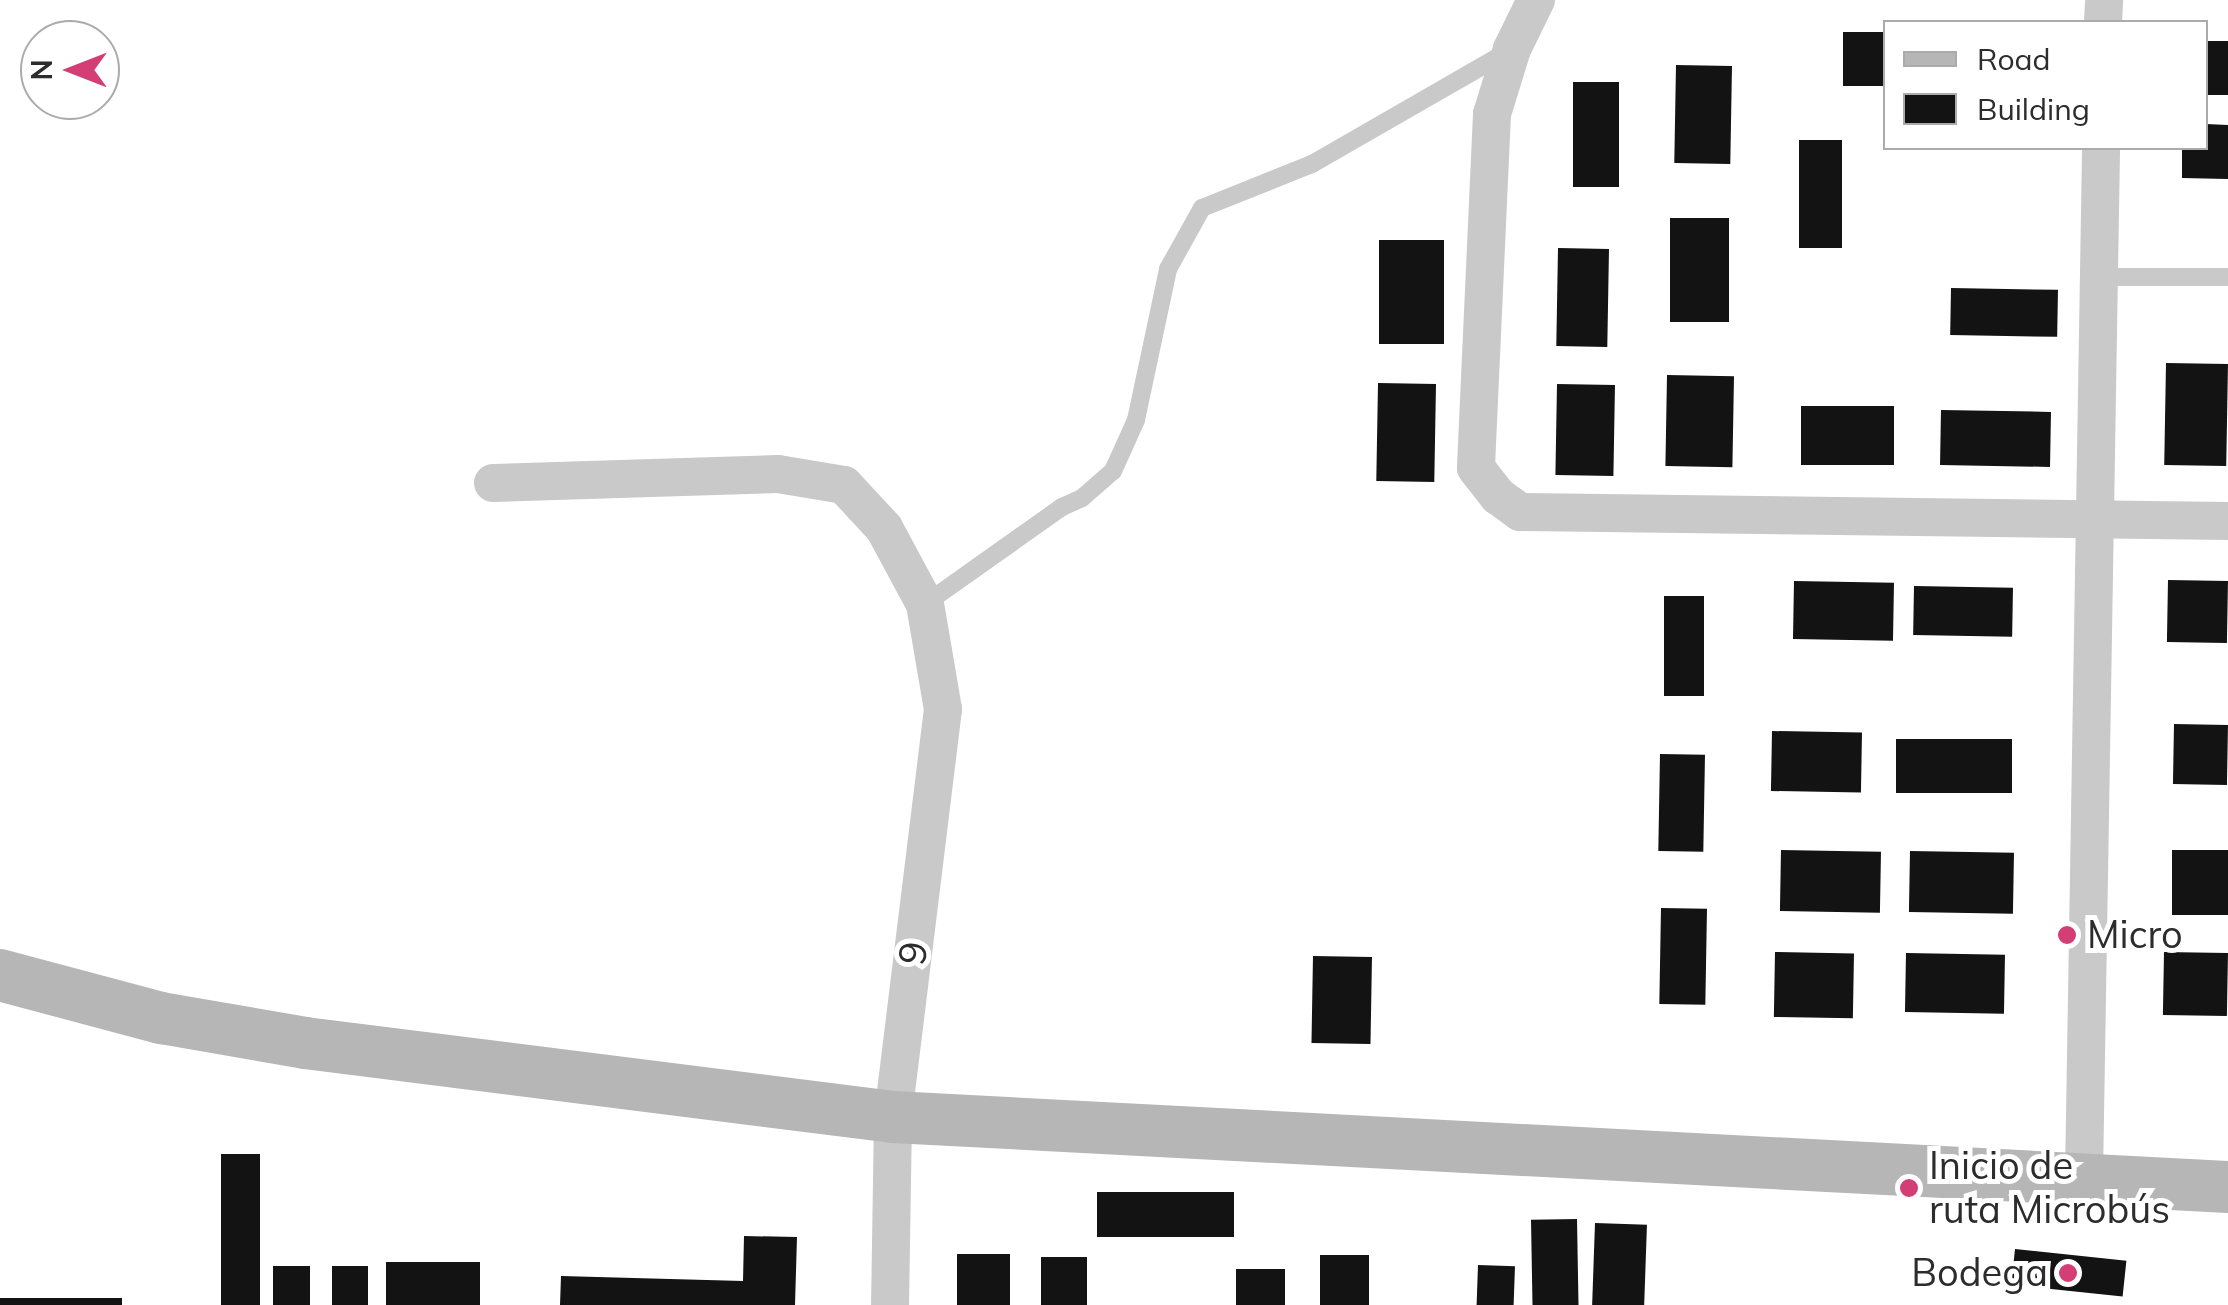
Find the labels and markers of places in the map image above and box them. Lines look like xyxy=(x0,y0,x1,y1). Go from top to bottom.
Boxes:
place label: Micro xyxy=(2087,912,2183,958)
marker: Micro xyxy=(2056,924,2078,946)
place label: Inicio de ruta Microbús xyxy=(1929,1143,2170,1232)
marker: Inicio de ruta Microbús xyxy=(1898,1177,1920,1199)
place label: Bodega xyxy=(1911,1250,2048,1296)
marker: Bodega xyxy=(2057,1262,2079,1284)

